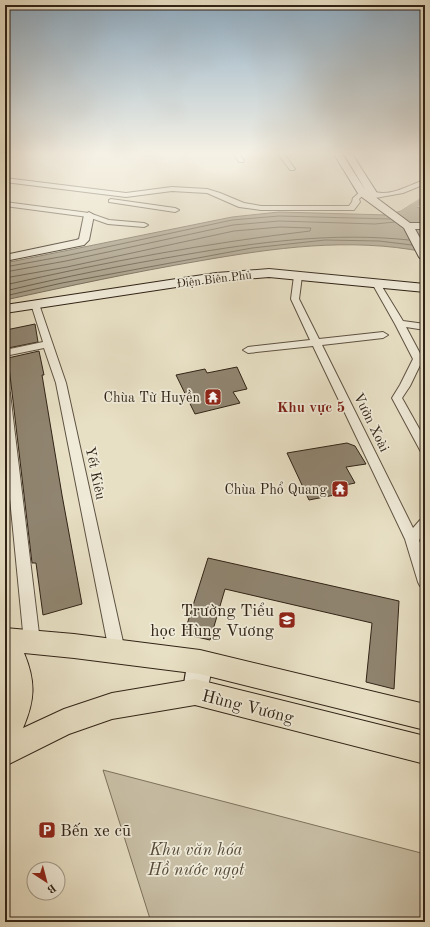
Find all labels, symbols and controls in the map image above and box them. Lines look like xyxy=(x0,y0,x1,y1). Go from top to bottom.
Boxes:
street label: Điện Biên Phủ xyxy=(176,269,253,291)
temple icon: Chùa Từ Huyền xyxy=(203,387,223,407)
place label: Chùa Từ Huyền xyxy=(104,389,200,405)
street label: Vườn Xoài xyxy=(351,391,391,454)
district label: Khu vực 5 xyxy=(277,401,345,416)
street label: Yết Kiêu xyxy=(83,445,109,501)
temple icon: Chùa Phổ Quang xyxy=(330,479,350,499)
place label: Chùa Phổ Quang xyxy=(224,481,327,497)
place label: Trường Tiểu học Hùng Vương xyxy=(150,602,274,640)
school or university icon: Trường Tiểu học Hùng Vương xyxy=(277,610,297,630)
street label: Hùng Vương xyxy=(200,688,295,727)
parking icon: Bến xe cũ xyxy=(37,820,57,840)
place label: Bến xe cũ xyxy=(60,822,131,840)
park label: Khu văn hóa Hồ nước ngọt xyxy=(147,842,245,879)
north arrow xyxy=(26,861,66,901)
text: B xyxy=(44,881,57,895)

